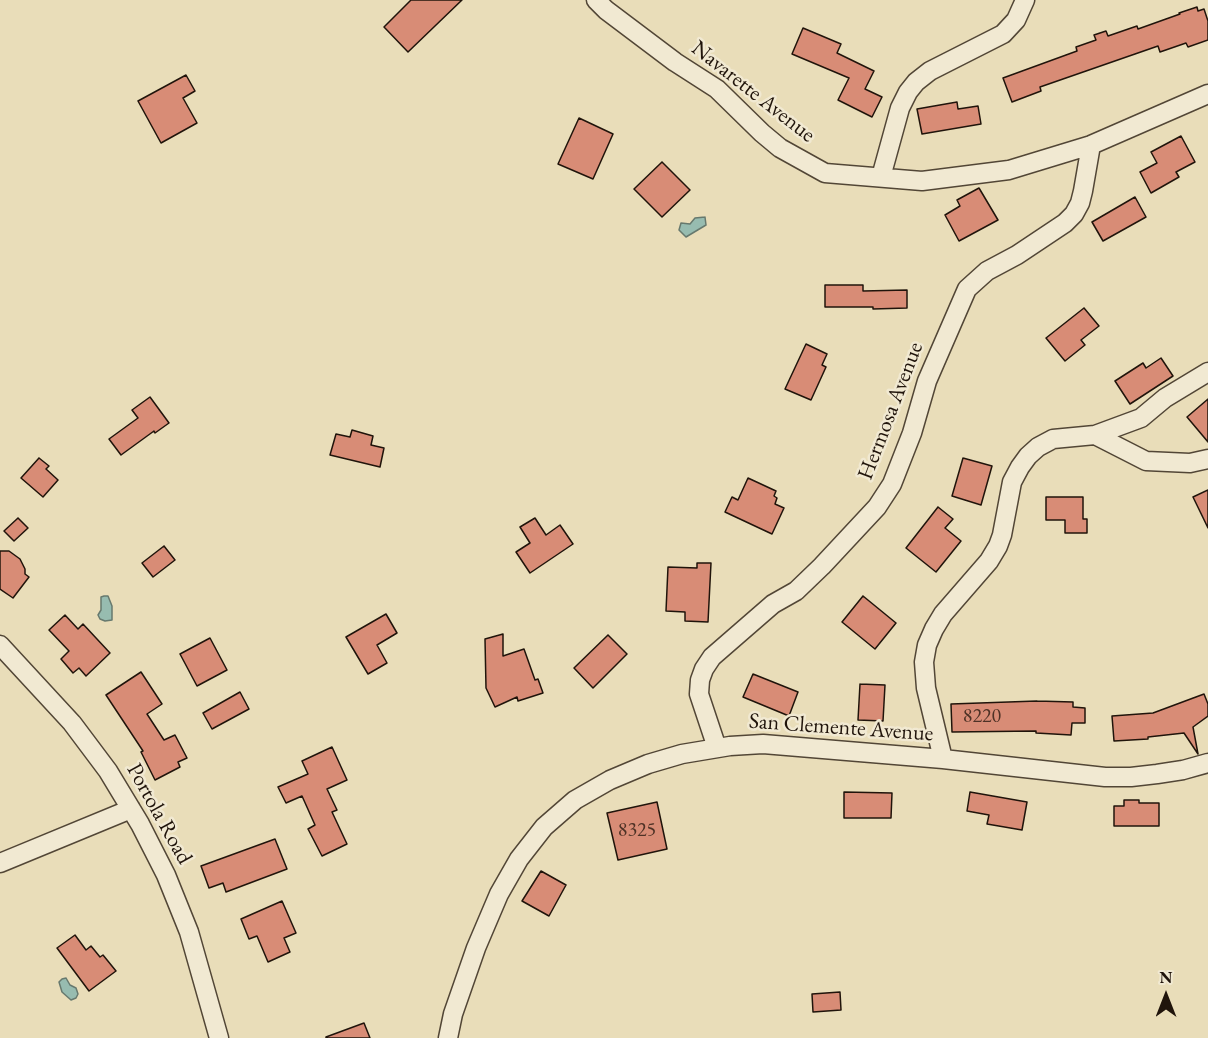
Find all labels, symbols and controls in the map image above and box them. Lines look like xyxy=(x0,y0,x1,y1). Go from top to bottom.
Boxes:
street label: Navarette Avenue xyxy=(686,36,820,148)
street label: Hermosa Avenue xyxy=(853,339,929,483)
house number: 8220 xyxy=(963,705,1001,729)
street label: San Clemente Avenue xyxy=(748,708,934,748)
street label: Portola Road xyxy=(120,759,198,869)
house number: 8325 xyxy=(618,819,656,843)
north arrow xyxy=(1136,966,1196,1026)
text: N xyxy=(1160,967,1172,988)

